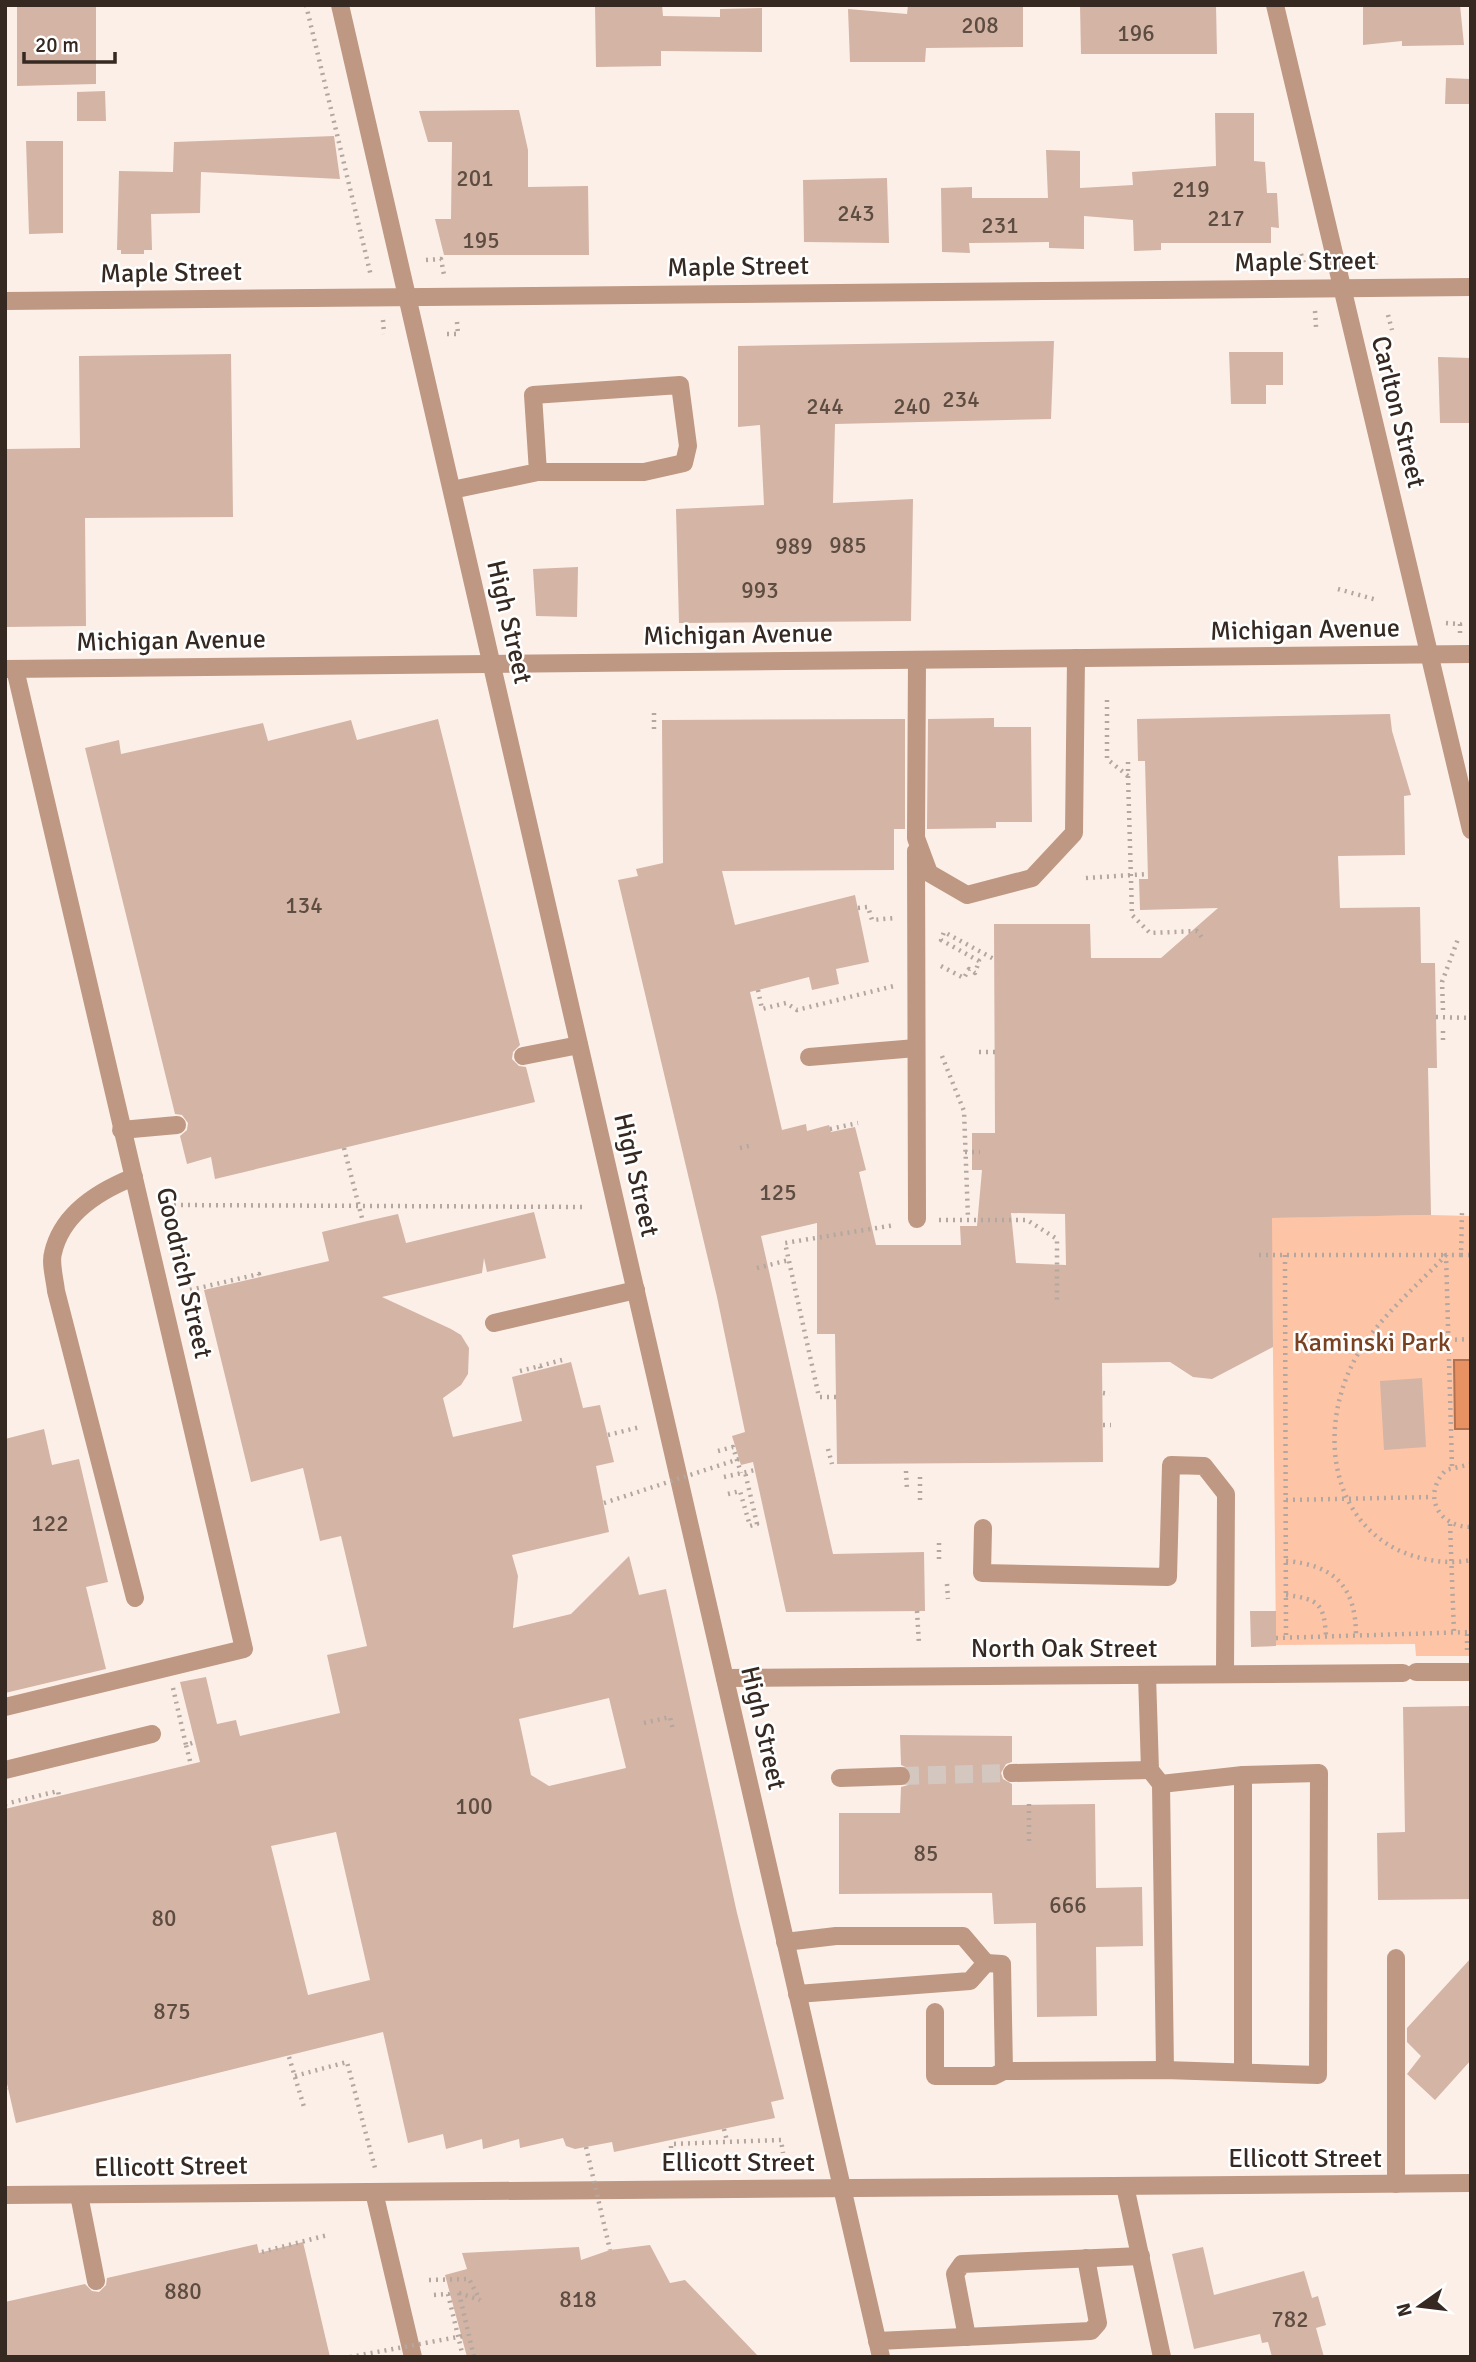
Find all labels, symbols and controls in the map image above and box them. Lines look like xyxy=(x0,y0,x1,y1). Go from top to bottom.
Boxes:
house number: 208 xyxy=(961,11,999,40)
house number: 196 xyxy=(1117,19,1155,48)
scale bar xyxy=(24,21,116,65)
text: 20 m xyxy=(35,32,79,58)
house number: 201 xyxy=(456,164,494,193)
house number: 219 xyxy=(1172,175,1210,204)
house number: 243 xyxy=(837,199,875,228)
house number: 217 xyxy=(1207,204,1245,233)
house number: 231 xyxy=(981,211,1019,240)
house number: 195 xyxy=(462,226,500,255)
street label: Maple Street xyxy=(1234,245,1376,279)
street label: Maple Street xyxy=(667,250,809,284)
street label: Maple Street xyxy=(100,256,242,290)
street label: Carlton Street xyxy=(1364,333,1432,491)
house number: 234 xyxy=(942,385,980,414)
house number: 244 xyxy=(806,392,844,421)
house number: 240 xyxy=(893,392,931,421)
house number: 985 xyxy=(829,531,867,560)
house number: 989 xyxy=(775,532,813,561)
street label: High Street xyxy=(479,557,539,687)
house number: 993 xyxy=(741,576,779,605)
street label: Michigan Avenue xyxy=(1210,612,1400,648)
street label: Michigan Avenue xyxy=(643,617,833,653)
street label: Michigan Avenue xyxy=(76,623,266,659)
house number: 134 xyxy=(285,891,323,920)
street label: High Street xyxy=(606,1110,666,1240)
house number: 125 xyxy=(759,1178,797,1207)
street label: Goodrich Street xyxy=(149,1184,219,1362)
park label: Kaminski Park xyxy=(1293,1327,1451,1359)
house number: 122 xyxy=(31,1509,69,1538)
street label: North Oak Street xyxy=(971,1633,1157,1665)
street label: High Street xyxy=(733,1663,793,1793)
house number: 100 xyxy=(455,1792,493,1821)
house number: 85 xyxy=(914,1839,938,1868)
house number: 666 xyxy=(1049,1891,1087,1920)
house number: 80 xyxy=(152,1904,176,1933)
house number: 875 xyxy=(153,1997,191,2026)
street label: Ellicott Street xyxy=(1228,2143,1382,2175)
street label: Ellicott Street xyxy=(661,2147,815,2179)
street label: Ellicott Street xyxy=(94,2150,248,2184)
north arrow xyxy=(1385,2271,1455,2341)
house number: 880 xyxy=(164,2277,202,2306)
house number: 818 xyxy=(559,2285,597,2314)
text: N xyxy=(1391,2301,1418,2319)
house number: 782 xyxy=(1271,2305,1309,2334)

